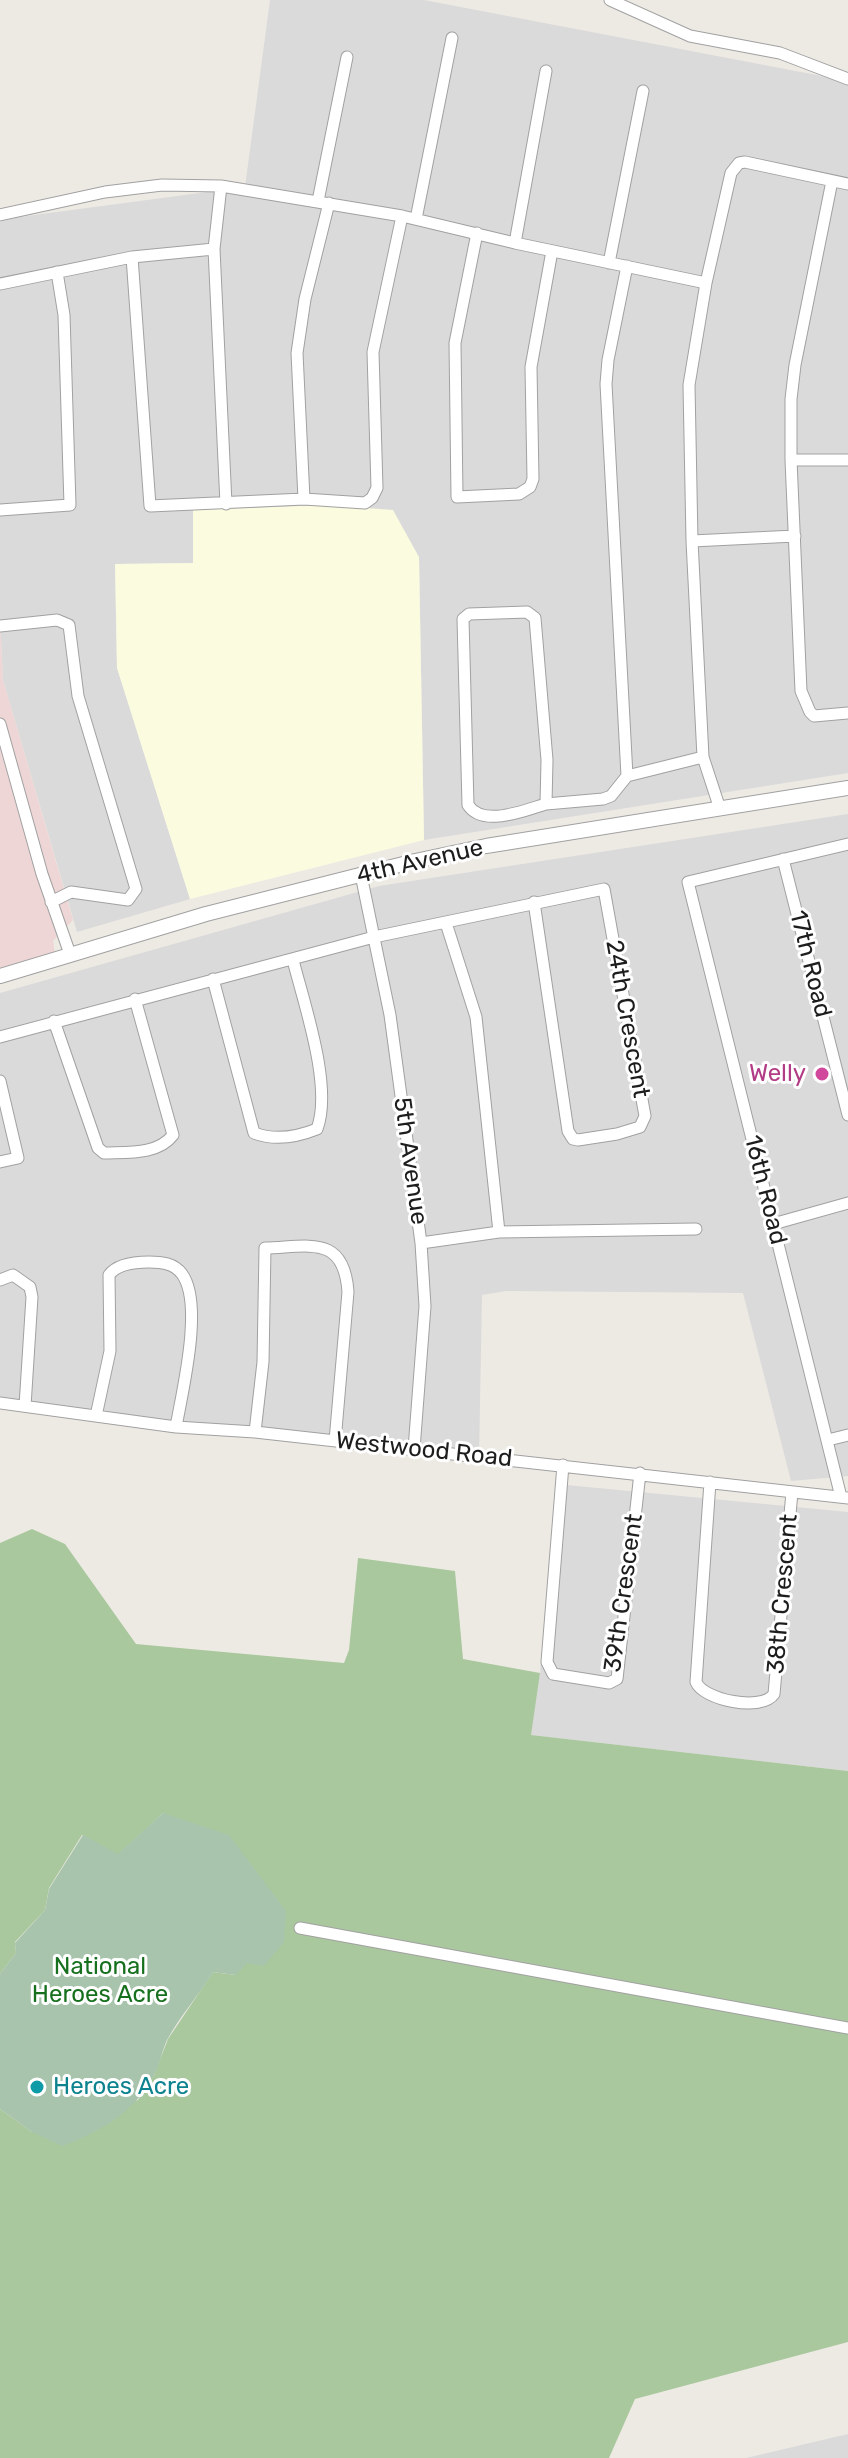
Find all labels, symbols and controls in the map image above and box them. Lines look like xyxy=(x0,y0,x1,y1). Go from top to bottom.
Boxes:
street label: 4th Avenue xyxy=(354,833,486,891)
street label: 17th Road xyxy=(783,907,837,1021)
street label: 24th Crescent xyxy=(599,938,655,1100)
place label: Welly xyxy=(749,1060,806,1088)
marker: Welly xyxy=(813,1065,831,1083)
street label: 5th Avenue xyxy=(387,1096,433,1226)
street label: 16th Road xyxy=(738,1132,792,1248)
street label: Westwood Road xyxy=(334,1426,514,1474)
street label: 39th Crescent xyxy=(599,1512,649,1674)
street label: 38th Crescent xyxy=(762,1513,804,1675)
park label: National Heroes Acre xyxy=(32,1953,168,2009)
place label: Heroes Acre xyxy=(53,2073,189,2101)
marker: Heroes Acre xyxy=(28,2078,46,2096)

